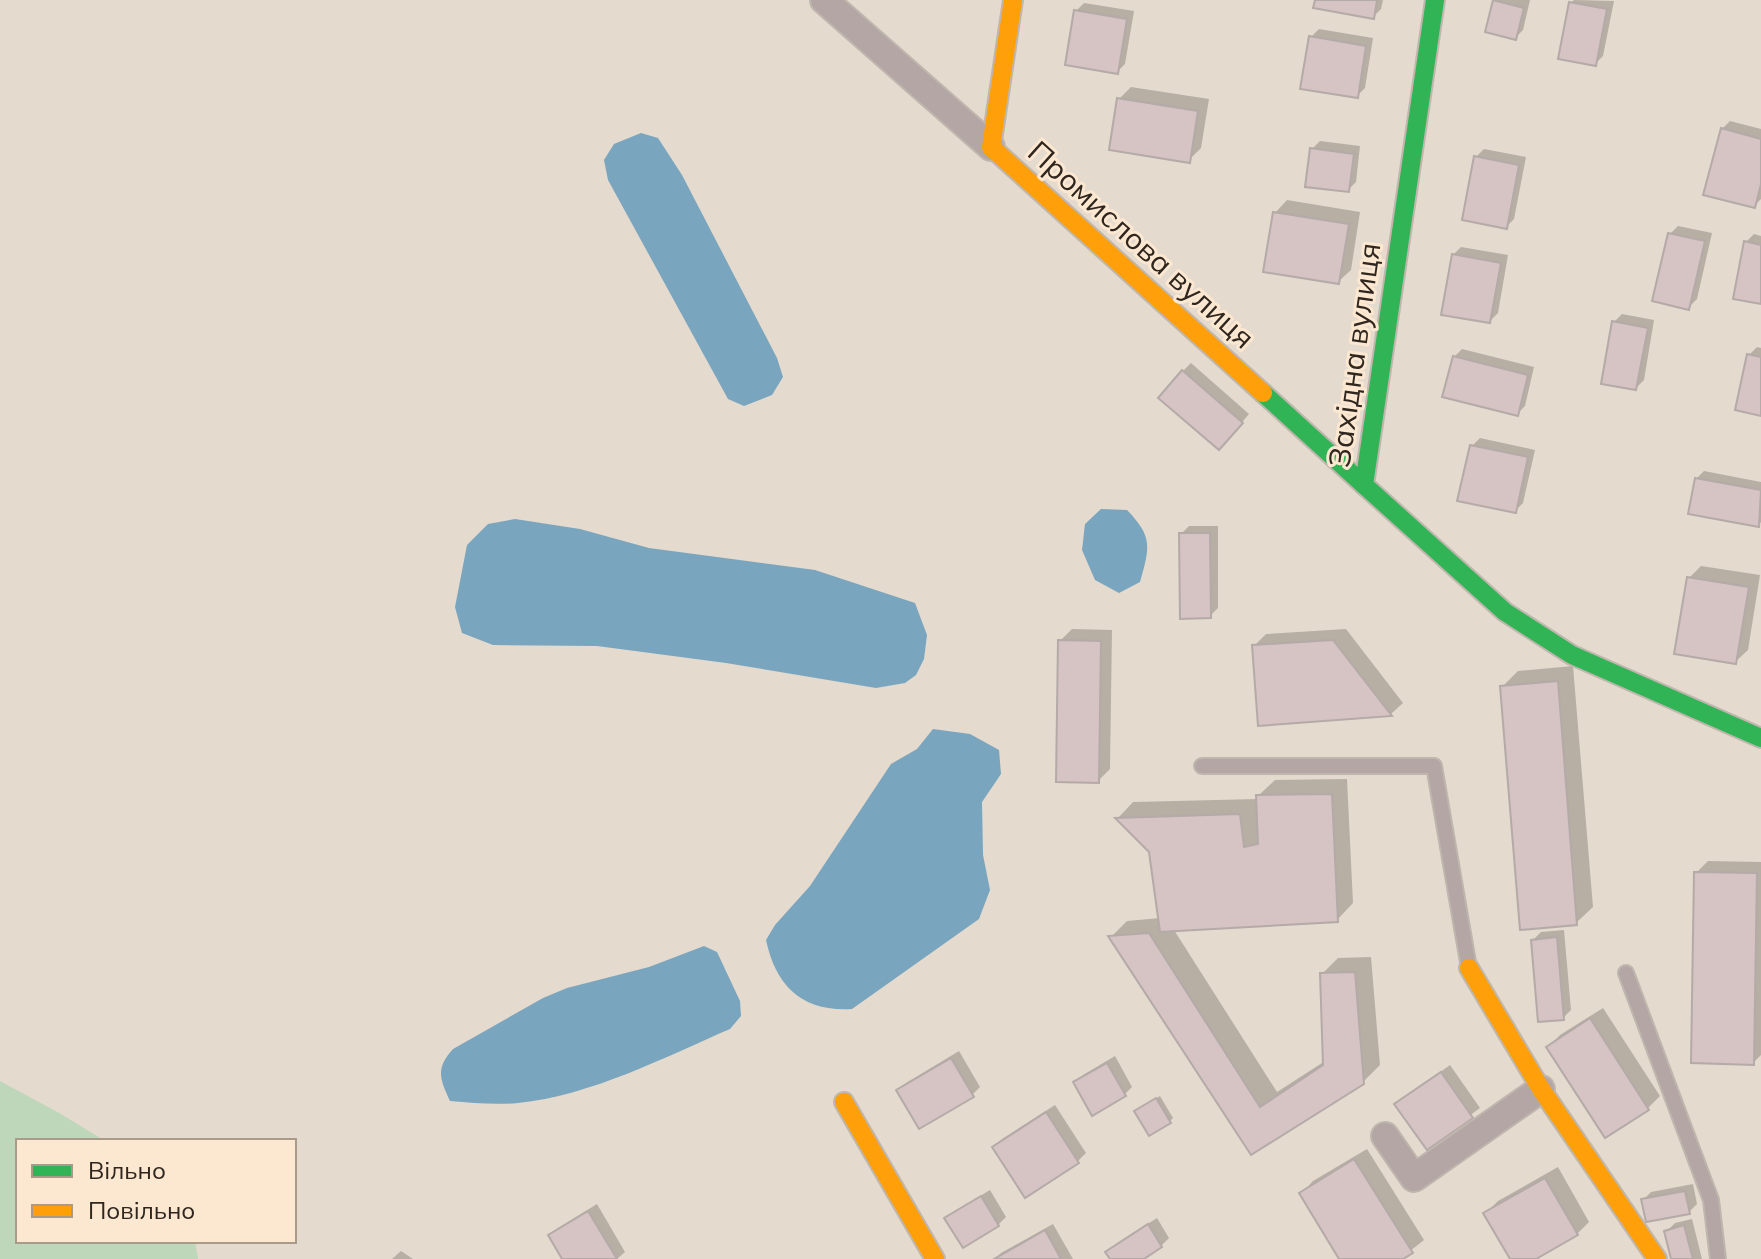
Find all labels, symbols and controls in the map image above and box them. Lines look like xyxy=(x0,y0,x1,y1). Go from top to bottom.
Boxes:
street label: Промислова вулиця xyxy=(1020,132,1263,356)
street label: Західна вулиця xyxy=(1319,240,1389,470)
legend xyxy=(16,1139,296,1243)
text: Вільно xyxy=(88,1155,166,1185)
text: Повільно xyxy=(88,1195,195,1225)

